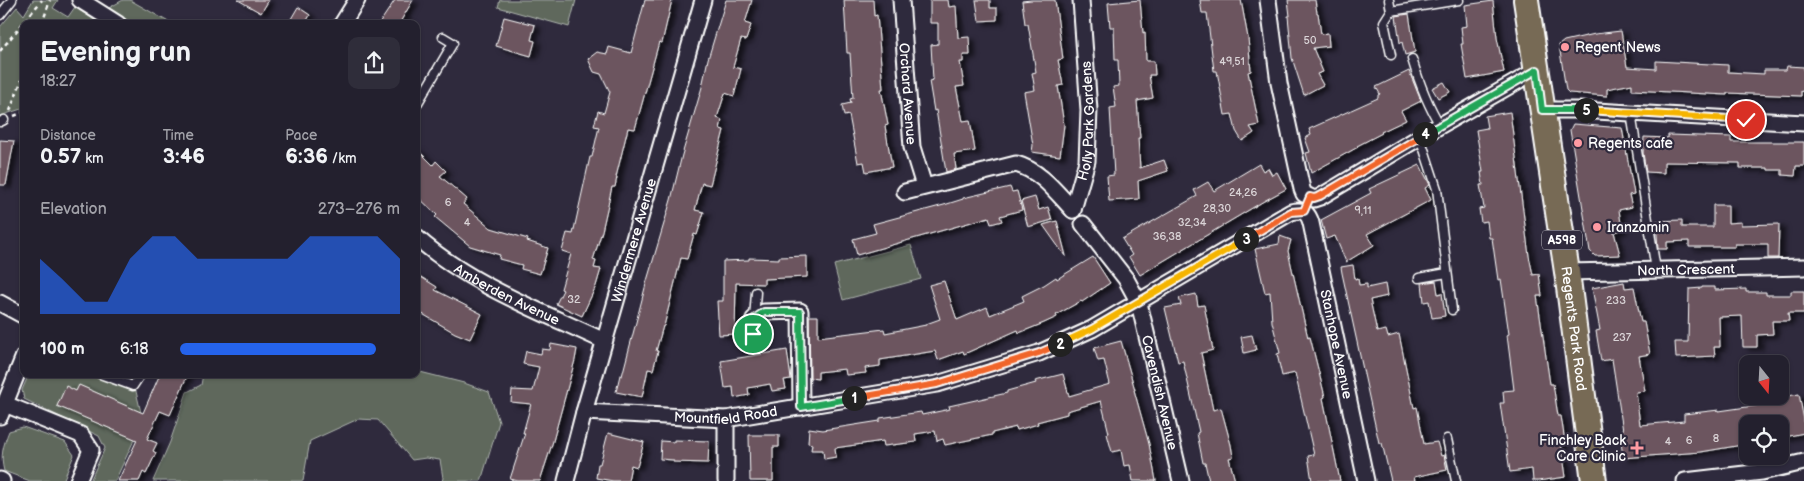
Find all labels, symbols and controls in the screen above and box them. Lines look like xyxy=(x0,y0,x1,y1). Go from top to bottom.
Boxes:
house number: 50 xyxy=(1304,34,1317,47)
text: Evening run xyxy=(40,36,191,69)
button: share xyxy=(348,37,400,89)
place label: Regent News xyxy=(1575,39,1661,56)
marker: Regent News xyxy=(1559,41,1571,53)
street label: Orchard Avenue xyxy=(895,42,920,145)
house number: 49,51 xyxy=(1219,55,1245,68)
street label: Holly Park Gardens xyxy=(1074,60,1098,183)
text: 18:27 xyxy=(40,72,76,91)
pin: 5 xyxy=(1574,98,1598,122)
pin xyxy=(1725,99,1767,141)
text: 5 xyxy=(1582,102,1591,119)
icon: check xyxy=(1732,106,1760,134)
pin: 4 xyxy=(1412,122,1438,146)
text: 4 xyxy=(1421,126,1430,143)
text: Distance xyxy=(40,127,96,144)
text: Time xyxy=(163,127,194,144)
text: Pace xyxy=(285,127,317,144)
place label: Regents cafe xyxy=(1588,135,1673,152)
marker: Regents cafe xyxy=(1572,137,1584,149)
text: 0.57 xyxy=(40,144,81,169)
text: 3:46 xyxy=(163,144,205,169)
text: 6:36 xyxy=(285,144,328,169)
text: km xyxy=(81,150,104,167)
text: /km xyxy=(328,150,357,167)
street label: Windermere Avenue xyxy=(608,176,660,305)
house number: 24,26 xyxy=(1229,186,1257,199)
house number: 6 xyxy=(445,196,452,209)
text: Elevation xyxy=(40,200,107,219)
text: 273–276 m xyxy=(318,200,400,219)
house number: 28,30 xyxy=(1203,202,1232,215)
house number: 9,11 xyxy=(1355,204,1371,217)
house number: 4 xyxy=(464,216,471,229)
house number: 32,34 xyxy=(1178,216,1207,229)
place label: Iranzamin xyxy=(1607,219,1669,236)
marker: Iranzamin xyxy=(1591,221,1603,233)
pin: 3 xyxy=(1234,226,1258,252)
house number: 36,38 xyxy=(1153,230,1181,243)
road number: A598 xyxy=(1542,230,1582,250)
text: 3 xyxy=(1242,231,1251,248)
street label: Amberden Avenue xyxy=(451,260,562,329)
street label: North Crescent xyxy=(1637,260,1736,280)
street label: Regent's Park Road xyxy=(1557,265,1590,392)
street label: Stanhope Avenue xyxy=(1316,288,1356,400)
house number: 32 xyxy=(567,293,581,306)
house number: 233 xyxy=(1606,294,1626,307)
pin xyxy=(732,313,774,355)
icon: arrive xyxy=(739,320,767,348)
house number: 237 xyxy=(1613,331,1632,344)
pin: 2 xyxy=(1048,332,1072,356)
street label: Cavendish Avenue xyxy=(1138,333,1181,452)
text: 2 xyxy=(1056,336,1065,353)
text: 100 m xyxy=(40,340,85,359)
text: 6:18 xyxy=(120,340,149,359)
north arrow xyxy=(1739,355,1789,405)
map controls xyxy=(1739,355,1789,465)
pin: 1 xyxy=(842,386,866,410)
text: 1 xyxy=(852,390,857,407)
street label: Mountfield Road xyxy=(674,403,779,428)
button: locate xyxy=(1739,415,1789,465)
place label: Finchley Back Care Clinic xyxy=(1539,432,1626,465)
house number: 8 xyxy=(1713,432,1719,445)
house number: 6 xyxy=(1686,434,1693,447)
house number: 4 xyxy=(1665,435,1672,448)
marker: Finchley Back Care Clinic xyxy=(1630,441,1644,455)

